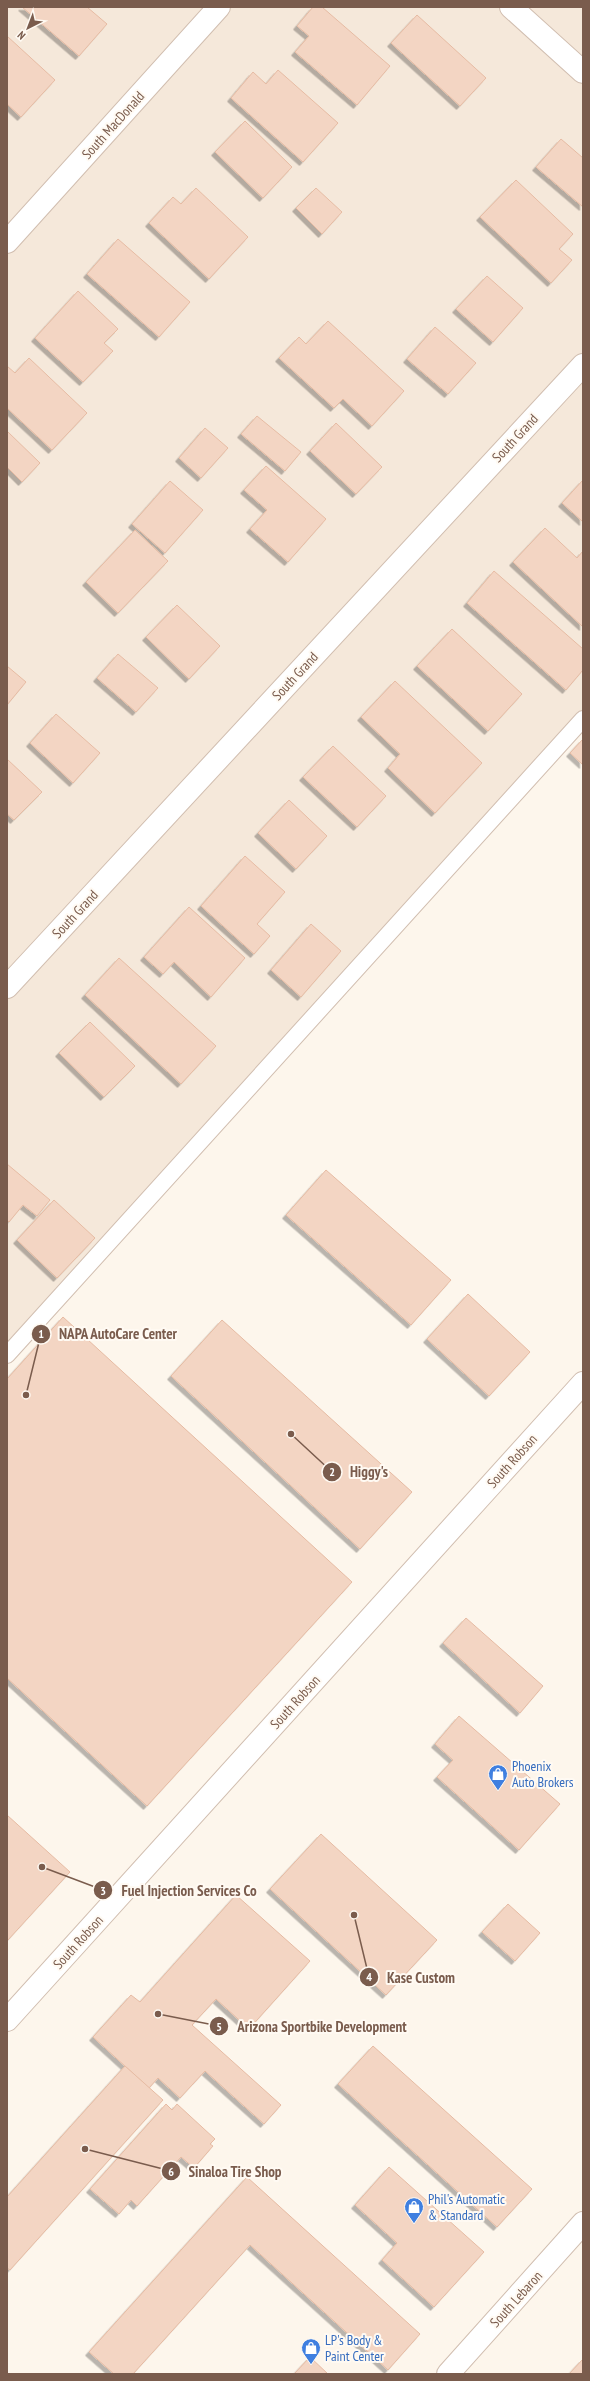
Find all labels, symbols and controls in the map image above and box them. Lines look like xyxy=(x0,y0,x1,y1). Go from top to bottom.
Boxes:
north arrow xyxy=(8,8,48,48)
text: N xyxy=(14,28,28,43)
street label: South MacDonald xyxy=(78,87,148,163)
street label: South Grand xyxy=(488,410,542,466)
street label: South Grand xyxy=(268,648,322,704)
street label: South Grand xyxy=(48,886,102,942)
callout: NAPA AutoCare Center xyxy=(31,1320,186,1347)
text: NAPA AutoCare Center xyxy=(59,1324,178,1343)
text: 1 xyxy=(38,1326,44,1341)
street label: South Robson xyxy=(483,1430,541,1492)
callout: Higgy's xyxy=(322,1458,396,1485)
text: Higgy's xyxy=(350,1462,388,1481)
text: 2 xyxy=(329,1464,335,1479)
street label: South Robson xyxy=(266,1671,324,1733)
place label: Phoenix Auto Brokers xyxy=(512,1757,574,1791)
shop icon: Phoenix Auto Brokers xyxy=(487,1763,509,1791)
callout: Fuel Injection Services Co xyxy=(93,1877,265,1904)
text: Fuel Injection Services Co xyxy=(121,1881,257,1900)
text: 3 xyxy=(100,1883,106,1898)
street label: South Robson xyxy=(49,1911,107,1973)
callout: Kase Custom xyxy=(359,1964,463,1991)
text: Kase Custom xyxy=(387,1968,455,1987)
text: 4 xyxy=(366,1969,372,1984)
callout: Arizona Sportbike Development xyxy=(209,2013,415,2040)
text: Arizona Sportbike Development xyxy=(236,2017,407,2036)
text: 5 xyxy=(216,2019,222,2034)
callout: Sinaloa Tire Shop xyxy=(161,2158,290,2185)
text: Sinaloa Tire Shop xyxy=(188,2162,282,2181)
text: 6 xyxy=(168,2164,174,2179)
place label: Phil's Automatic & Standard xyxy=(428,2190,505,2224)
shop icon: Phil's Automatic & Standard xyxy=(403,2196,425,2224)
street label: South Lebaron xyxy=(486,2267,546,2331)
place label: LP's Body & Paint Center xyxy=(325,2331,384,2365)
shop icon: LP's Body & Paint Center xyxy=(300,2337,322,2365)

